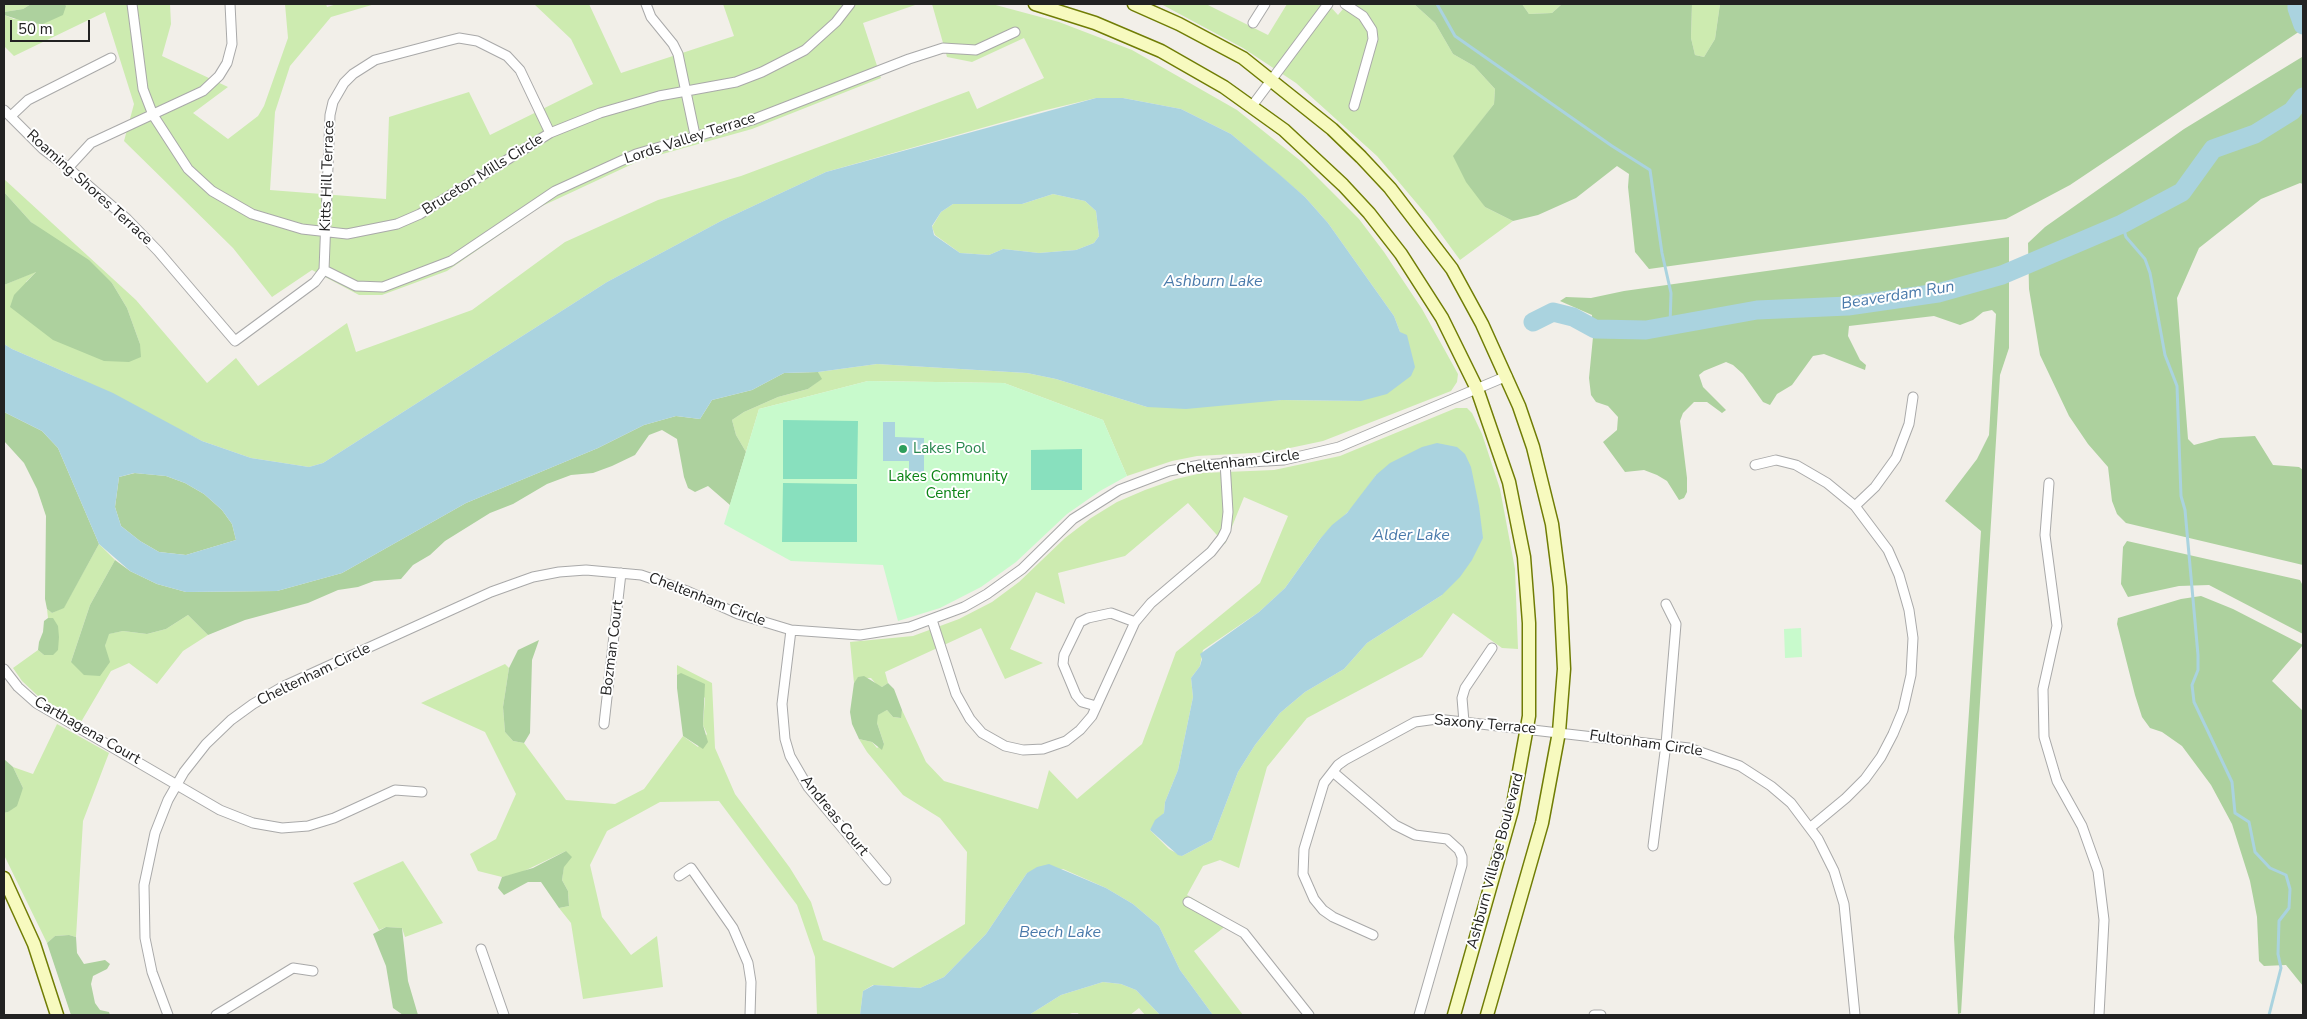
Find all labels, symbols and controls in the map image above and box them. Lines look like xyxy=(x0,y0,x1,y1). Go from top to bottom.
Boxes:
scale bar xyxy=(12,10,92,42)
text: 50 m xyxy=(18,19,53,39)
street label: Lords Valley Terrace xyxy=(622,109,758,169)
street label: Kitts Hill Terrace xyxy=(317,120,339,232)
street label: Roaming Shores Terrace xyxy=(22,127,156,249)
street label: Bruceton Mills Circle xyxy=(419,131,547,219)
water label: Ashburn Lake xyxy=(1163,272,1263,292)
water label: Beaverdam Run xyxy=(1840,278,1956,314)
place label: Lakes Pool xyxy=(913,440,986,458)
marker: Lakes Pool xyxy=(897,443,909,455)
street label: Cheltenham Circle xyxy=(1175,447,1301,479)
park label: Lakes Community Center xyxy=(888,468,1008,503)
water label: Alder Lake xyxy=(1372,526,1450,546)
street label: Cheltenham Circle xyxy=(646,569,768,631)
street label: Bozman Court xyxy=(598,599,628,697)
street label: Cheltenham Circle xyxy=(254,640,374,710)
street label: Carthagena Court xyxy=(31,693,143,769)
street label: Saxony Terrace xyxy=(1433,712,1537,738)
street label: Fultonham Circle xyxy=(1588,727,1704,761)
street label: Ashburn Village Boulevard xyxy=(1464,771,1528,951)
street label: Andreas Court xyxy=(796,772,872,860)
water label: Beech Lake xyxy=(1019,923,1101,943)

